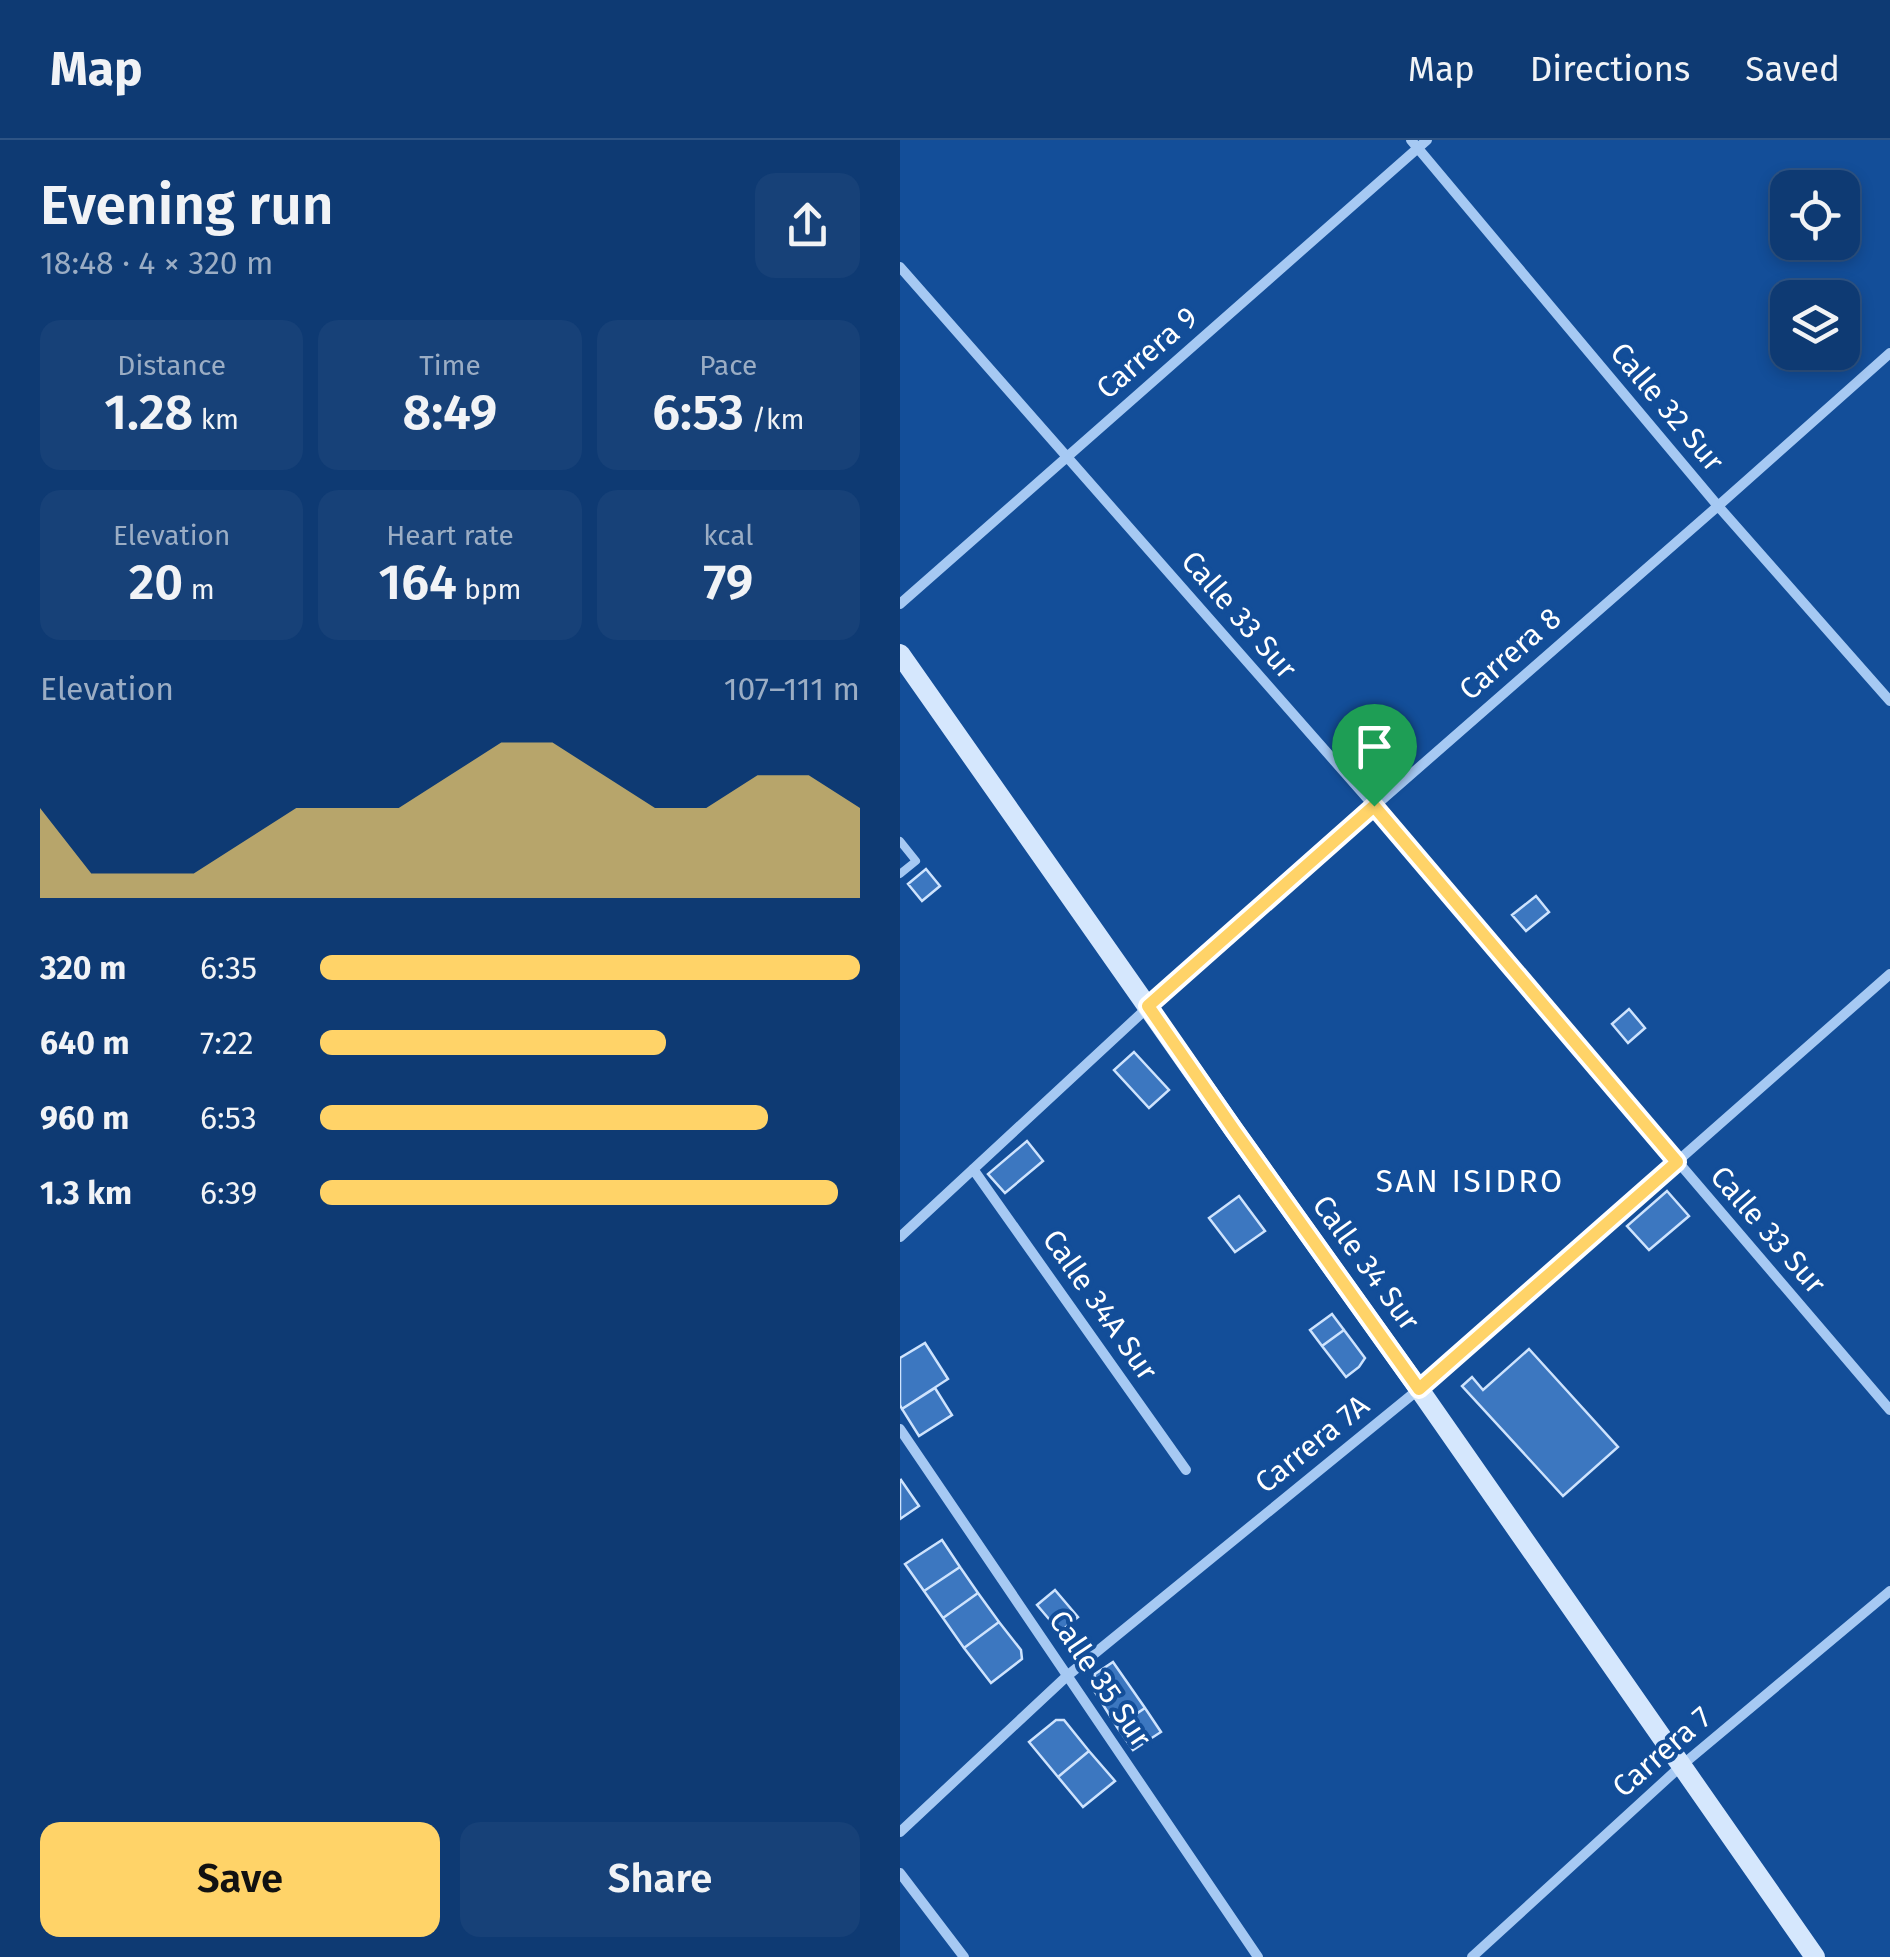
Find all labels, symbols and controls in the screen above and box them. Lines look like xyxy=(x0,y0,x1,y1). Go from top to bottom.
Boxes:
text: Map xyxy=(50,40,143,98)
text: Map xyxy=(1408,48,1475,90)
text: Directions xyxy=(1530,48,1690,90)
text: Saved xyxy=(1745,48,1840,90)
map controls xyxy=(1770,170,1860,370)
button: locate xyxy=(1770,170,1860,260)
text: Evening run xyxy=(40,173,334,239)
button: share xyxy=(755,173,860,278)
text: 18:48 · 4 × 320 m xyxy=(40,244,274,282)
button: layers xyxy=(1770,280,1860,370)
street label: Carrera 9 xyxy=(1089,299,1205,407)
street label: Calle 32 Sur xyxy=(1603,335,1732,479)
text: Distance xyxy=(117,349,226,382)
text: Time xyxy=(419,349,481,382)
text: Pace xyxy=(699,349,757,382)
text: 1.28 xyxy=(104,382,193,442)
text: 8:49 xyxy=(403,382,497,442)
text: 6:53 xyxy=(652,382,744,442)
text: km xyxy=(193,403,239,436)
text: /km xyxy=(744,403,804,436)
text: Elevation xyxy=(113,519,230,552)
text: Heart rate xyxy=(386,519,514,552)
text: kcal xyxy=(703,519,754,552)
street label: Calle 33 Sur xyxy=(1174,544,1305,687)
text: 20 xyxy=(129,552,183,612)
text: 164 xyxy=(378,552,457,612)
text: 79 xyxy=(703,552,753,612)
text: m xyxy=(183,573,215,606)
text: bpm xyxy=(457,573,522,606)
street label: Carrera 8 xyxy=(1452,600,1568,708)
text: Elevation xyxy=(40,670,174,708)
text: 107–111 m xyxy=(724,670,860,708)
pin xyxy=(1332,704,1417,807)
icon: arrive xyxy=(1347,719,1402,774)
text: 320 m xyxy=(40,949,126,987)
text: 6:35 xyxy=(200,949,257,987)
text: 640 m xyxy=(40,1024,129,1062)
text: 7:22 xyxy=(200,1024,254,1062)
text: 960 m xyxy=(40,1099,129,1137)
text: 6:53 xyxy=(200,1099,257,1137)
street label: Calle 33 Sur xyxy=(1703,1159,1834,1302)
district label: SAN ISIDRO xyxy=(1375,1162,1565,1200)
text: 1.3 km xyxy=(40,1174,132,1212)
text: 6:39 xyxy=(200,1174,257,1212)
street label: Calle 34 Sur xyxy=(1305,1188,1427,1338)
street label: Calle 34A Sur xyxy=(1035,1223,1165,1388)
street label: Carrera 7A xyxy=(1248,1387,1377,1501)
street label: Calle 35 Sur xyxy=(1041,1604,1159,1755)
street label: Carrera 7 xyxy=(1605,1699,1719,1805)
button: Save xyxy=(40,1822,440,1937)
button: Share xyxy=(460,1822,860,1937)

